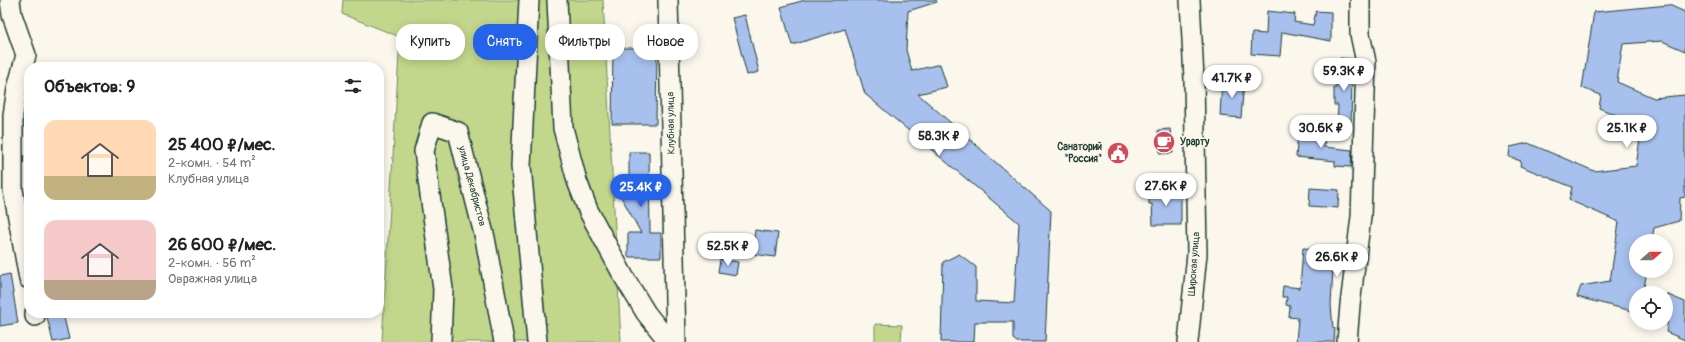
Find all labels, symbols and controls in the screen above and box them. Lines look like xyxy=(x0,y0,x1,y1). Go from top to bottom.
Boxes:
chip: Купить xyxy=(396,24,465,60)
chip: Снять xyxy=(473,24,537,60)
chip: Фильтры xyxy=(545,24,625,60)
chip: Новое xyxy=(633,24,698,60)
pin: 59.3K ₽ xyxy=(1307,58,1381,92)
text: 59.3K ₽ xyxy=(1323,63,1365,79)
pin: 41.7K ₽ xyxy=(1195,65,1269,99)
text: 41.7K ₽ xyxy=(1212,70,1252,86)
icon: filters xyxy=(342,75,364,97)
text: Объектов: 9 xyxy=(44,76,135,97)
street label: Клубная улица xyxy=(664,91,678,154)
pin: 30.6K ₽ xyxy=(1284,115,1358,149)
pin: 25.1K ₽ xyxy=(1590,115,1664,149)
text: 30.6K ₽ xyxy=(1298,120,1344,136)
text: 25.1K ₽ xyxy=(1607,120,1647,136)
pin: 58.3K ₽ xyxy=(902,123,976,157)
text: 58.3K ₽ xyxy=(918,128,960,144)
cafe icon: Урарту xyxy=(1151,129,1177,155)
text: 25 400 ₽/мес. xyxy=(168,134,275,155)
icon: home xyxy=(76,136,124,184)
place label: Урарту xyxy=(1180,136,1210,148)
public building icon: Санаторий "Россия" xyxy=(1105,140,1131,166)
place label: Санаторий "Россия" xyxy=(1057,141,1102,165)
street label: улица Декабристов xyxy=(455,144,489,228)
text: 2-комн. · 54 m² xyxy=(168,155,256,171)
text: Клубная улица xyxy=(168,171,249,187)
pin: 27.6K ₽ xyxy=(1129,173,1203,207)
pin: 25.4K ₽ xyxy=(604,174,678,208)
text: 27.6K ₽ xyxy=(1144,178,1188,194)
text: 25.4K ₽ xyxy=(619,179,663,195)
street label: Широкая улица xyxy=(1186,231,1202,296)
pin: 52.5K ₽ xyxy=(691,233,765,267)
text: 26 600 ₽/мес. xyxy=(168,234,276,255)
north arrow xyxy=(1629,234,1673,278)
map controls xyxy=(1629,234,1673,330)
icon: home xyxy=(76,236,124,284)
text: 52.5K ₽ xyxy=(707,238,749,254)
pin: 26.6K ₽ xyxy=(1300,244,1374,278)
text: 26.6K ₽ xyxy=(1315,249,1359,265)
text: 2-комн. · 56 m² xyxy=(168,255,256,271)
text: Овражная улица xyxy=(168,271,257,287)
button: locate xyxy=(1629,286,1673,330)

